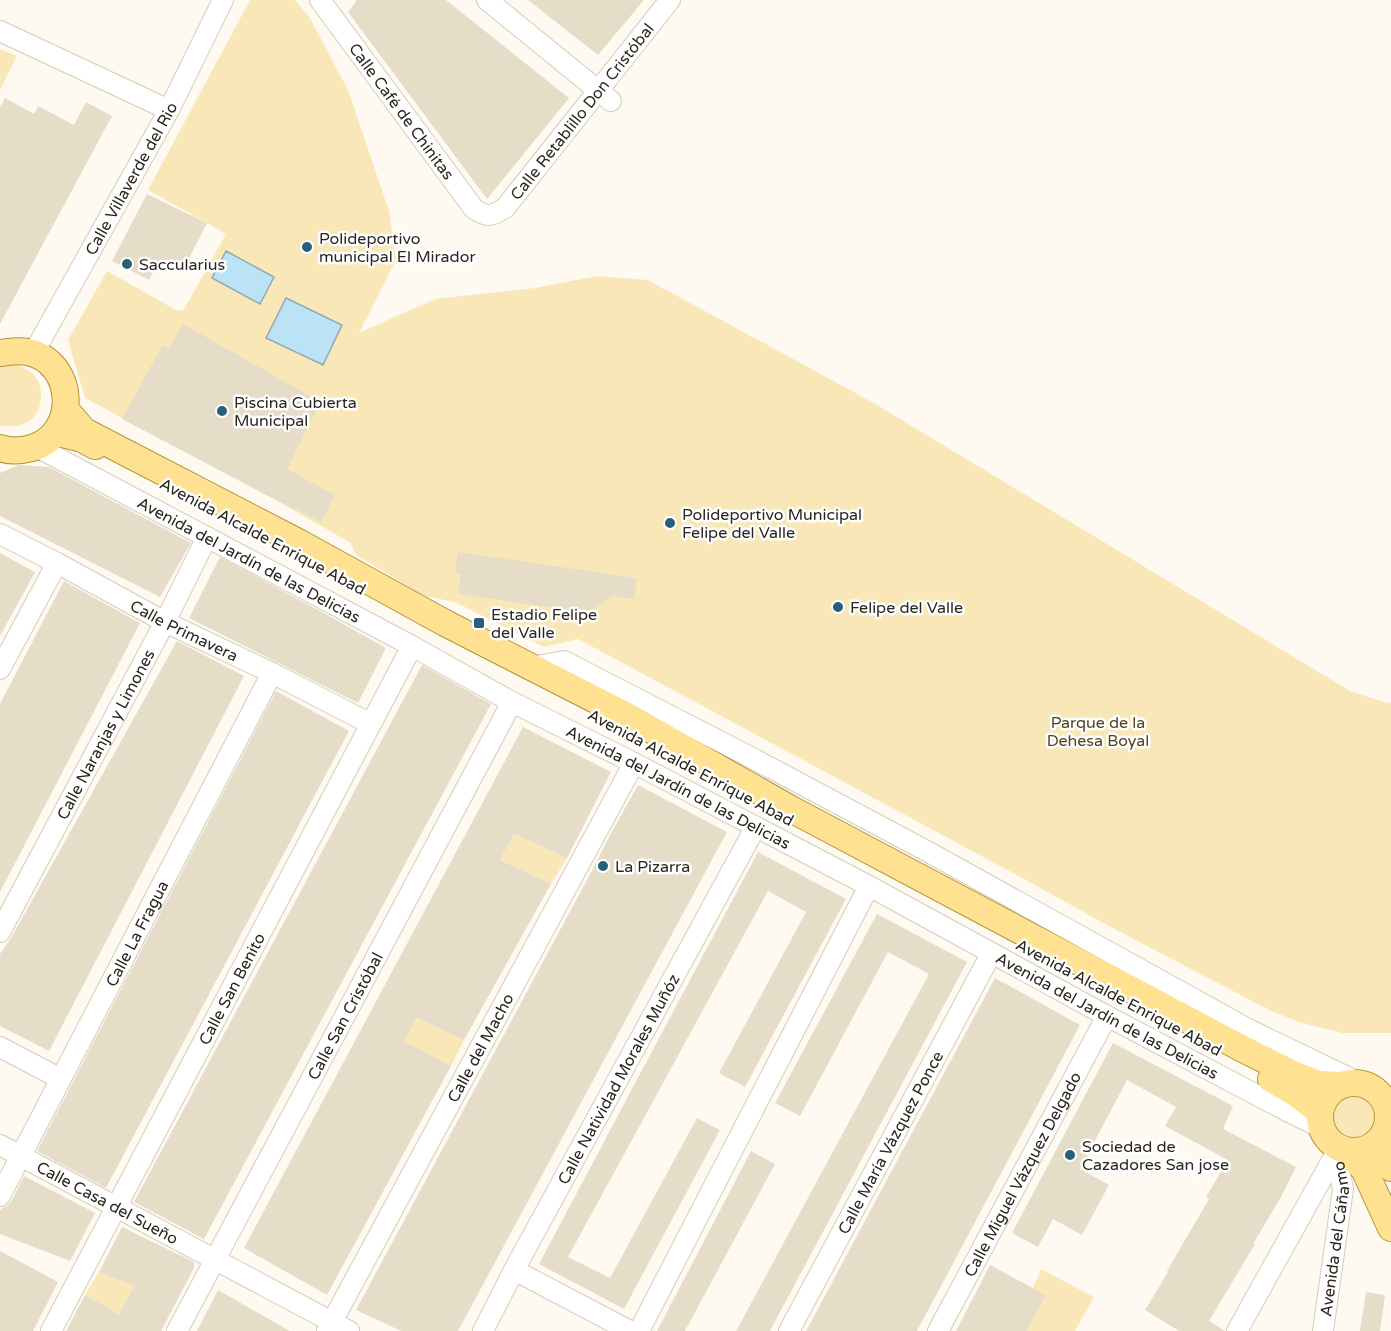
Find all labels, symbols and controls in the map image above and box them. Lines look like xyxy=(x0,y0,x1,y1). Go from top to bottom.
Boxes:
street label: Calle Retablillo Don Cristóbal xyxy=(506,20,659,204)
street label: Calle Café de Chinitas xyxy=(344,39,458,184)
street label: Calle Villaverde del Rio xyxy=(81,99,182,259)
place label: Polideportivo municipal El Mirador xyxy=(319,229,476,267)
marker: Polideportivo municipal El Mirador xyxy=(300,240,314,254)
place label: Saccularius xyxy=(139,255,225,275)
marker: Saccularius xyxy=(120,257,134,271)
place label: Piscina Cubierta Municipal xyxy=(234,393,357,431)
marker: Piscina Cubierta Municipal xyxy=(215,404,229,418)
street label: Avenida Alcalde Enrique Abad xyxy=(156,474,369,600)
street label: Avenida del Jardín de las Delicias xyxy=(134,493,363,628)
place label: Polideportivo Municipal Felipe del Valle xyxy=(682,505,862,543)
marker: Polideportivo Municipal Felipe del Valle xyxy=(663,516,677,530)
street label: Calle Primavera xyxy=(126,596,241,666)
place label: Felipe del Valle xyxy=(850,598,963,618)
marker: Felipe del Valle xyxy=(831,600,845,614)
place label: Estadio Felipe del Valle xyxy=(491,605,597,643)
marker: Estadio Felipe del Valle xyxy=(472,616,486,630)
street label: Calle Naranjas y Limones xyxy=(53,646,160,823)
street label: Avenida Alcalde Enrique Abad xyxy=(584,705,797,831)
park label: Parque de la Dehesa Boyal xyxy=(1047,713,1149,751)
street label: Avenida del Jardín de las Delicias xyxy=(563,722,793,854)
place label: La Pizarra xyxy=(615,857,690,877)
marker: La Pizarra xyxy=(596,859,610,873)
street label: Calle La Fragua xyxy=(102,877,173,990)
street label: Calle San Benito xyxy=(195,930,270,1048)
street label: Avenida Alcalde Enrique Abad xyxy=(1012,935,1225,1061)
street label: Avenida del Jardín de las Delicias xyxy=(992,948,1222,1084)
street label: Calle San Cristóbal xyxy=(304,949,388,1084)
street label: Calle Natividad Morales Muñóz xyxy=(554,971,684,1188)
street label: Calle del Macho xyxy=(443,990,519,1106)
street label: Calle María Vázquez Ponce xyxy=(834,1048,948,1238)
street label: Calle Miguel Vázquez Delgado xyxy=(960,1069,1086,1281)
place label: Sociedad de Cazadores San jose xyxy=(1082,1137,1229,1175)
marker: Sociedad de Cazadores San jose xyxy=(1063,1148,1077,1162)
street label: Calle Casa del Sueño xyxy=(33,1157,181,1249)
street label: Avenida del Cáñamo xyxy=(1316,1160,1354,1318)

